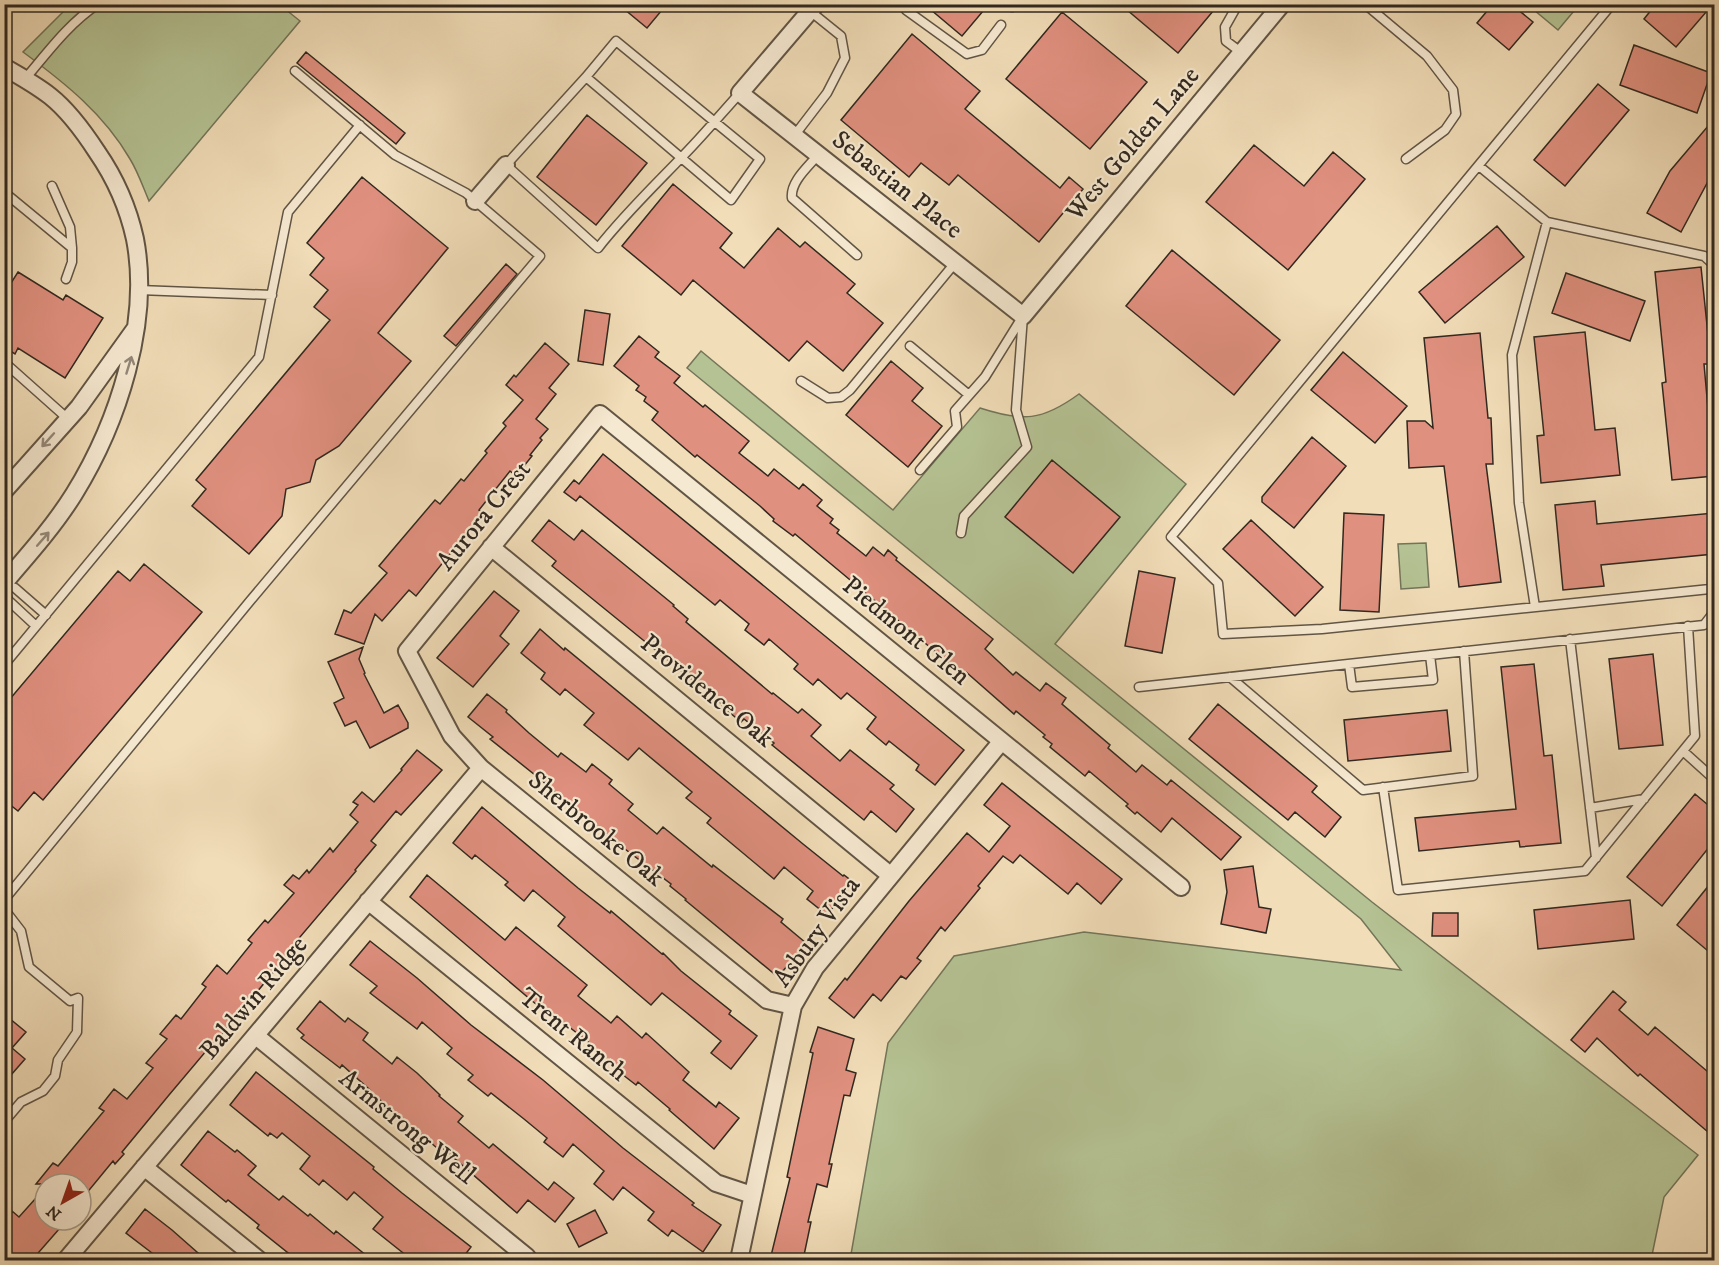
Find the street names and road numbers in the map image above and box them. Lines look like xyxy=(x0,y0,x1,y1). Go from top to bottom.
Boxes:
street label: West Golden Lane xyxy=(1058,60,1207,229)
street label: Sebastian Place xyxy=(825,124,969,246)
street label: Aurora Crest xyxy=(430,454,538,578)
street label: Piedmont Glen xyxy=(835,569,977,693)
street label: Providence Oak xyxy=(633,627,781,755)
street label: Sherbrooke Oak xyxy=(521,764,671,894)
street label: Asbury Vista xyxy=(766,870,868,994)
street label: Baldwin Ridge xyxy=(193,930,315,1066)
street label: Trent Ranch xyxy=(512,981,635,1089)
street label: Armstrong Well xyxy=(332,1062,482,1192)

